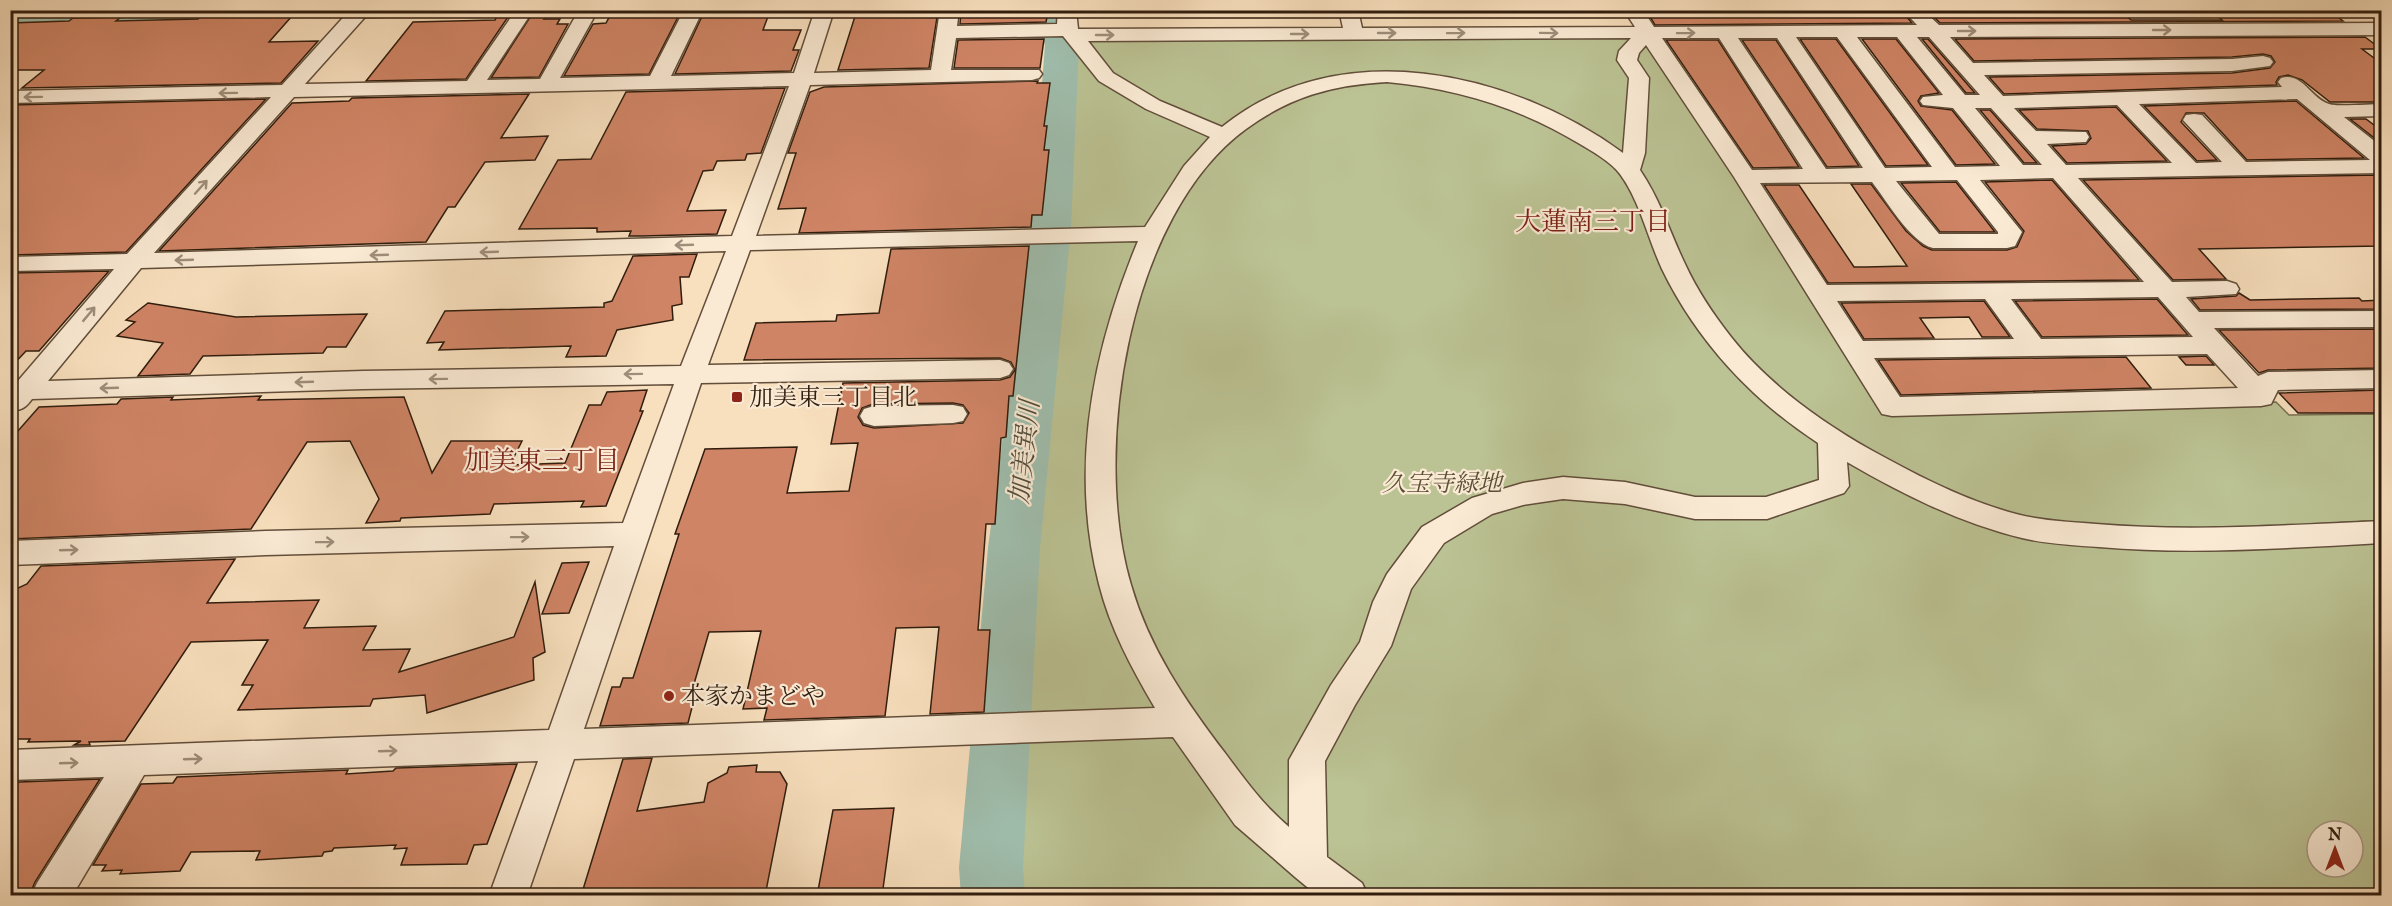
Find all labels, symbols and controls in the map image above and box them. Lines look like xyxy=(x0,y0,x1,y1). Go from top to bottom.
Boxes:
one-way arrow xyxy=(2152,24,2172,36)
one-way arrow xyxy=(1957,25,1977,37)
one-way arrow xyxy=(1445,27,1465,39)
one-way arrow xyxy=(1539,27,1559,39)
one-way arrow xyxy=(1676,27,1696,39)
one-way arrow xyxy=(1289,28,1309,40)
one-way arrow xyxy=(1377,28,1397,39)
one-way arrow xyxy=(1094,29,1114,41)
one-way arrow xyxy=(219,88,239,99)
one-way arrow xyxy=(24,91,44,103)
one-way arrow xyxy=(194,180,208,195)
district label: 大蓮南三丁目 xyxy=(1515,206,1671,239)
one-way arrow xyxy=(675,239,695,250)
one-way arrow xyxy=(480,246,500,257)
one-way arrow xyxy=(370,249,390,261)
one-way arrow xyxy=(175,254,195,266)
one-way arrow xyxy=(82,307,96,322)
one-way arrow xyxy=(624,369,644,380)
one-way arrow xyxy=(429,373,449,384)
one-way arrow xyxy=(295,376,315,388)
one-way arrow xyxy=(100,383,120,394)
place label: 加美東三丁目北 xyxy=(749,383,917,414)
marker: 加美東三丁目北 xyxy=(730,390,744,404)
water label: 加美巽川 xyxy=(1004,396,1048,506)
district label: 加美東三丁目 xyxy=(464,445,620,478)
park label: 久宝寺緑地 xyxy=(1382,469,1505,500)
one-way arrow xyxy=(509,531,529,543)
one-way arrow xyxy=(314,536,334,547)
one-way arrow xyxy=(58,545,78,556)
place label: 本家かまどや xyxy=(681,682,825,713)
marker: 本家かまどや xyxy=(662,689,676,703)
one-way arrow xyxy=(377,746,397,757)
one-way arrow xyxy=(182,753,202,765)
one-way arrow xyxy=(58,757,78,769)
north arrow xyxy=(2305,819,2365,879)
text: N xyxy=(2327,826,2342,846)

